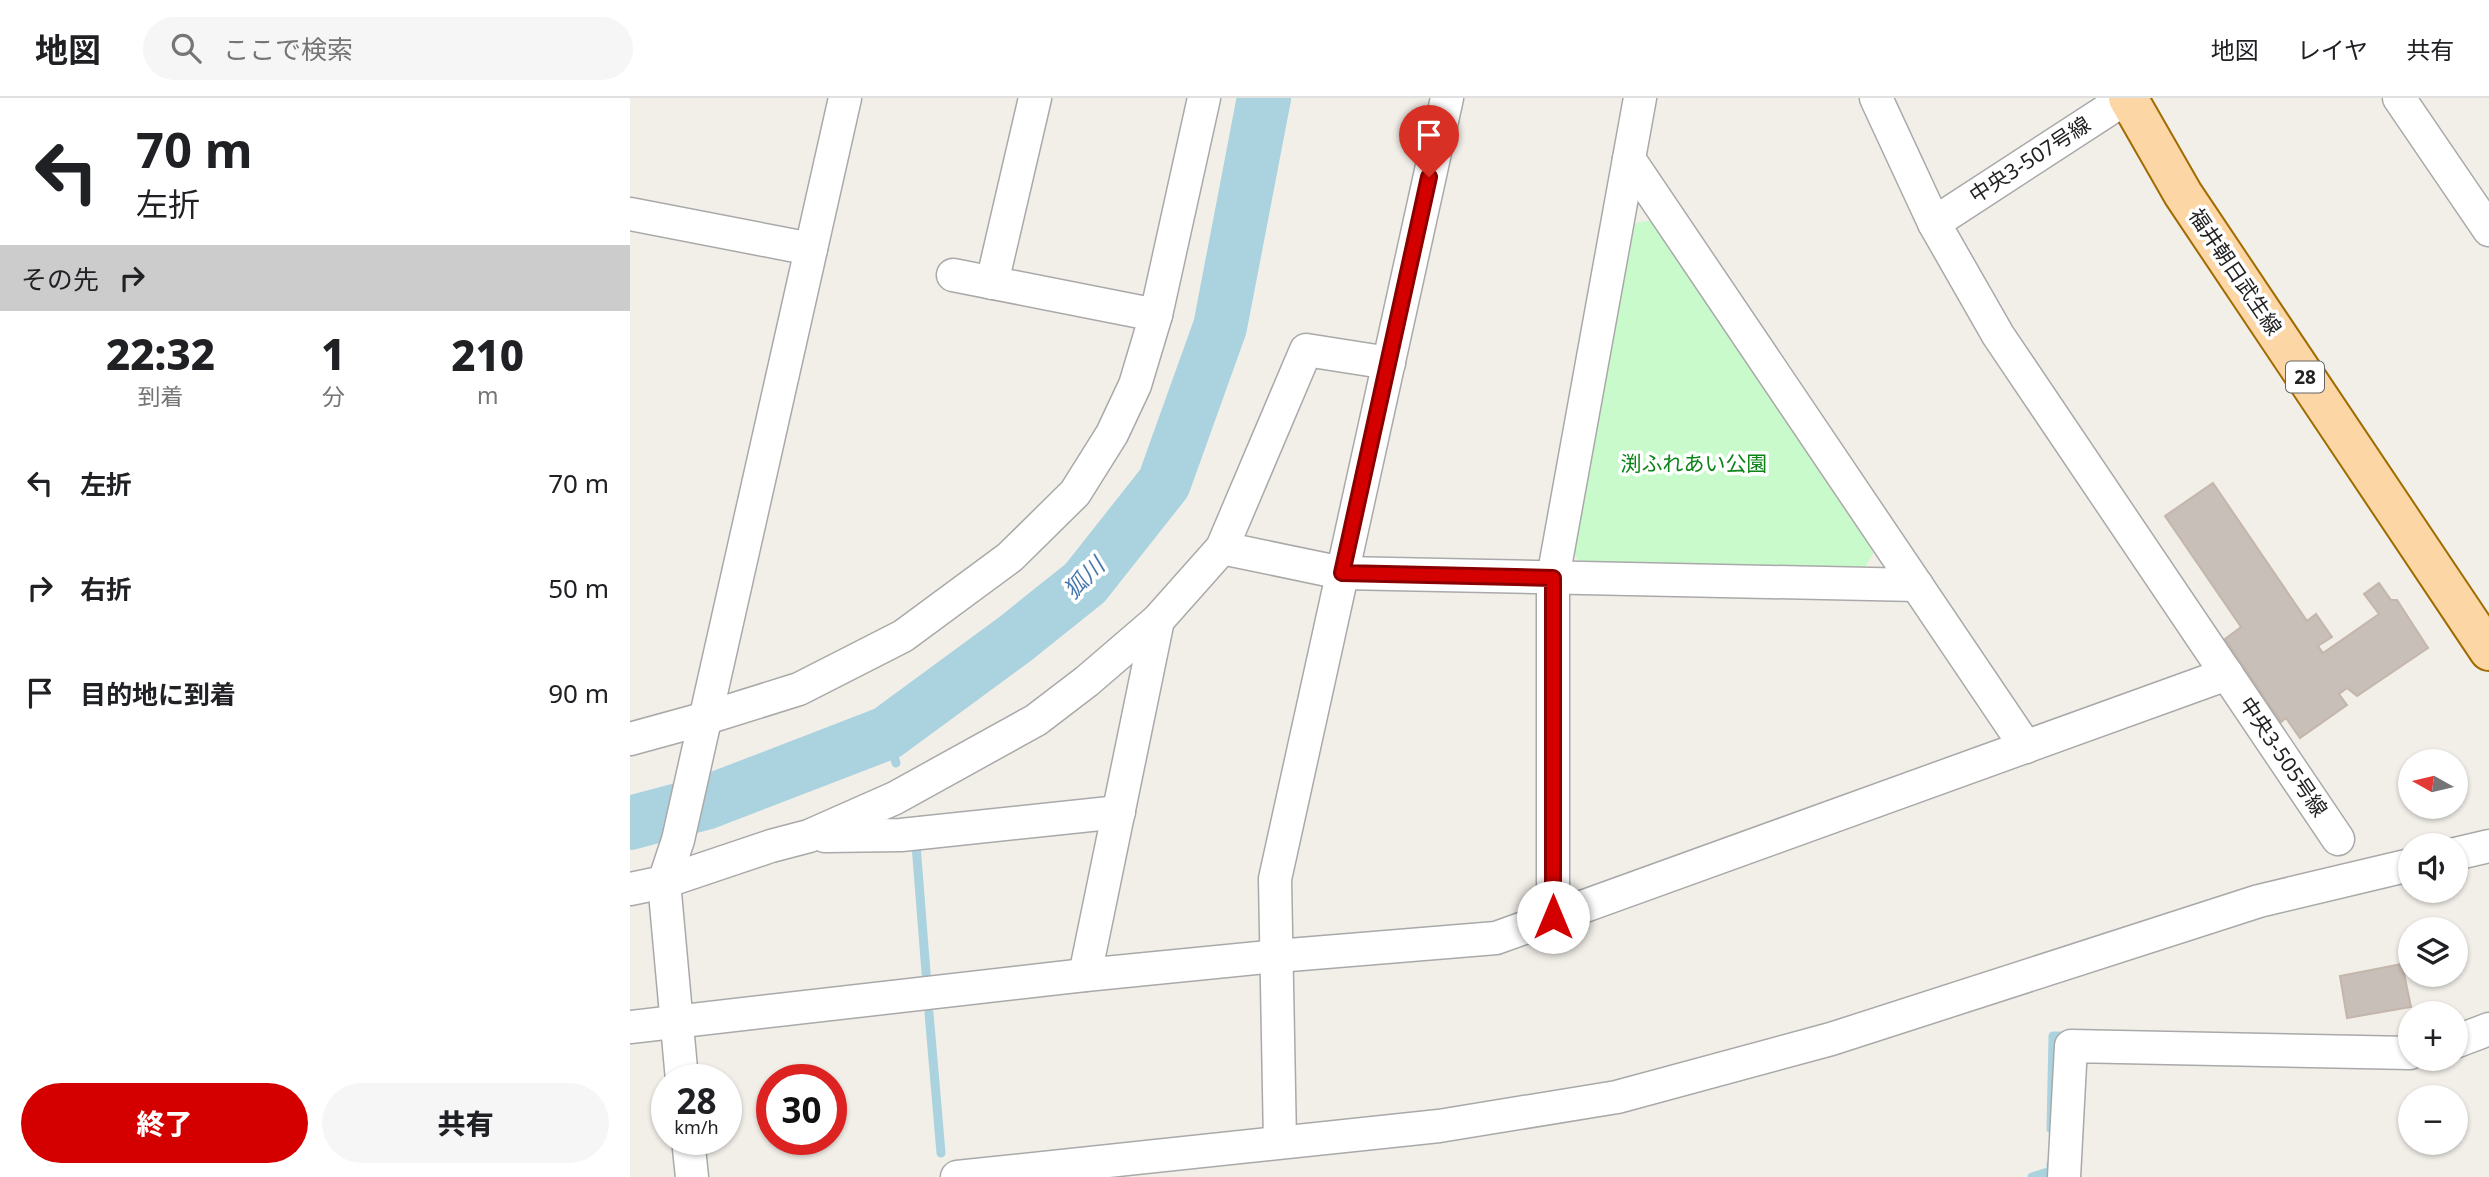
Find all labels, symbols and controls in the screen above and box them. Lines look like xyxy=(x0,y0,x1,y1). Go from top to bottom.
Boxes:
search box xyxy=(143,17,633,80)
text: 地図 xyxy=(35,27,101,72)
icon: search xyxy=(167,29,205,67)
text: ここで検索 xyxy=(223,31,353,67)
text: 地図 xyxy=(2211,33,2259,66)
text: レイヤ xyxy=(2297,33,2368,66)
text: 共有 xyxy=(2406,33,2454,66)
pin xyxy=(1399,105,1459,177)
street label: 中央3-507号線 xyxy=(1964,110,2095,209)
text: 70 m xyxy=(136,116,253,182)
icon: arrive xyxy=(1410,116,1448,154)
icon: left xyxy=(21,126,112,217)
text: 左折 xyxy=(136,182,200,225)
street label: 福井朝日武生線 xyxy=(2183,203,2289,340)
icon: right xyxy=(113,259,151,297)
text: その先 xyxy=(21,261,99,297)
text: 22:32 xyxy=(106,325,215,382)
text: 1 xyxy=(321,325,345,382)
text: 210 xyxy=(451,326,524,383)
road number: 28 xyxy=(2286,362,2324,392)
text: m xyxy=(477,379,498,411)
text: 到着 xyxy=(137,380,183,412)
text: 分 xyxy=(322,380,345,412)
park label: 渕ふれあい公園 xyxy=(1621,449,1768,477)
icon: left xyxy=(21,464,59,502)
text: 70 m xyxy=(548,465,609,501)
text: 左折 xyxy=(80,466,132,502)
water label: 狐川 xyxy=(1056,548,1113,605)
icon: right xyxy=(21,569,59,607)
text: 50 m xyxy=(548,570,609,606)
text: 右折 xyxy=(80,571,132,607)
icon: arrive xyxy=(21,674,59,712)
text: 90 m xyxy=(548,675,609,711)
text: 目的地に到着 xyxy=(80,676,236,712)
street label: 中央3-505号線 xyxy=(2233,691,2334,822)
north arrow xyxy=(2398,749,2468,819)
map controls xyxy=(2398,749,2468,1155)
button: sound xyxy=(2398,833,2468,903)
position arrow xyxy=(1516,880,1590,954)
button: layers xyxy=(2398,917,2468,987)
button: + xyxy=(2398,1001,2468,1071)
speed limit sign: 30 xyxy=(756,1064,847,1155)
text: 28 xyxy=(676,1077,717,1124)
button: 終了 xyxy=(21,1083,308,1163)
button: 共有 xyxy=(322,1083,609,1163)
button: − xyxy=(2398,1085,2468,1155)
text: km/h xyxy=(674,1115,719,1139)

